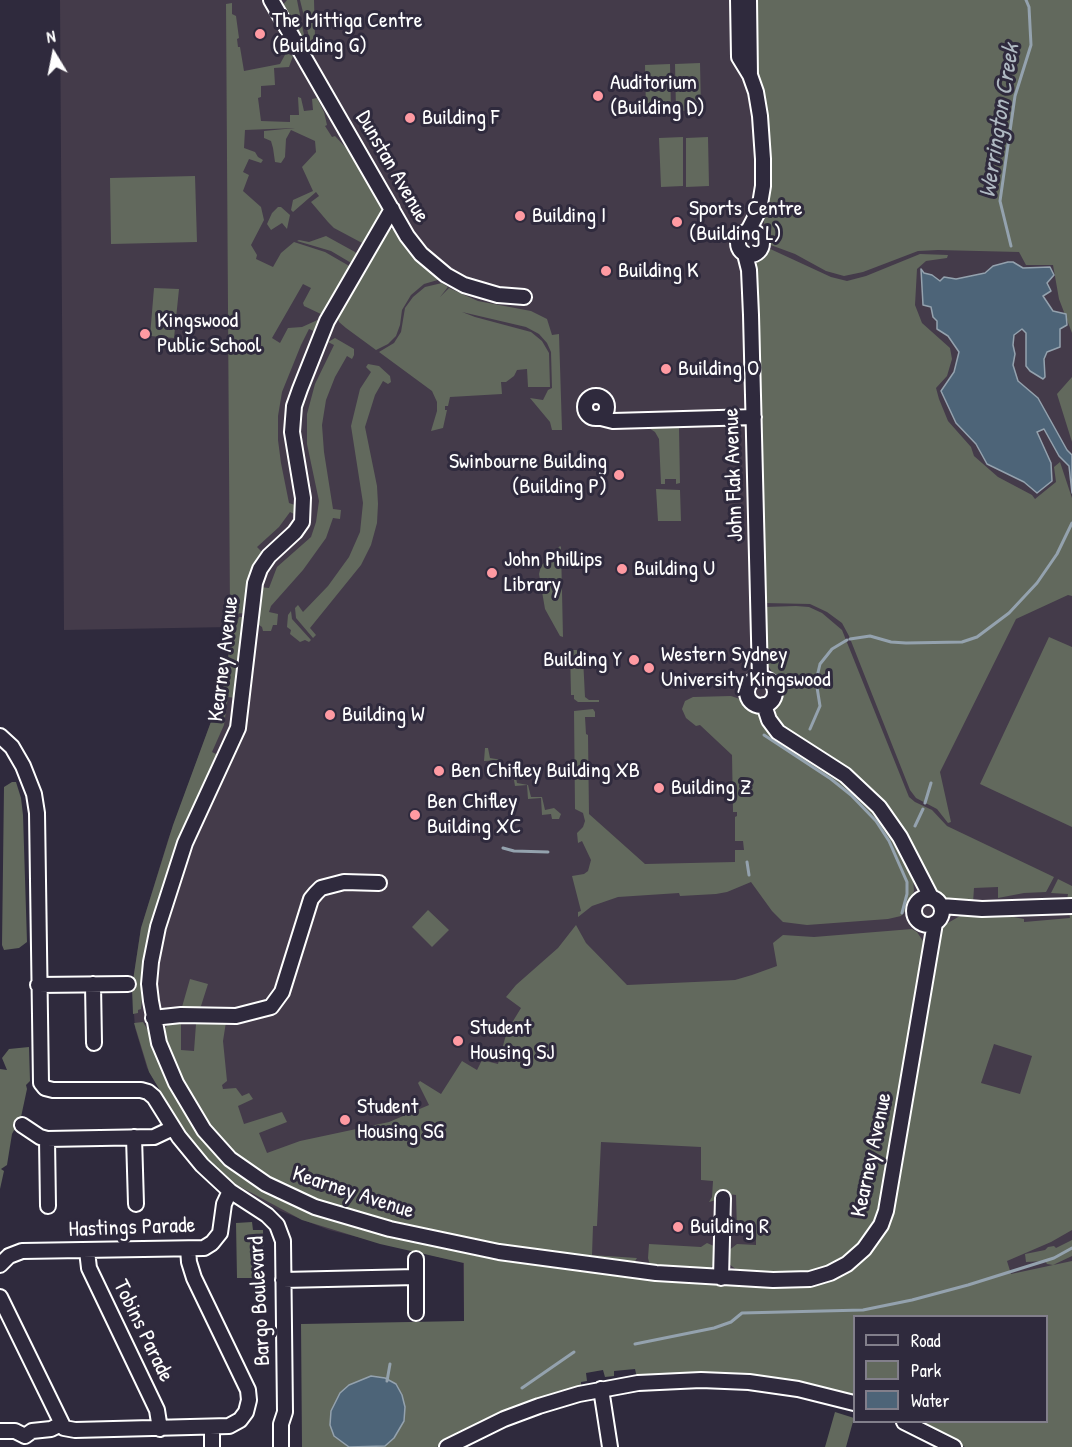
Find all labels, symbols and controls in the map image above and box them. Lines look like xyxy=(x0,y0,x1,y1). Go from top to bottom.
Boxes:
place label: The Mittiga Centre (Building G) xyxy=(272,8,422,60)
north arrow xyxy=(24,24,84,84)
text: N xyxy=(45,25,57,48)
marker: The Mittiga Centre (Building G) xyxy=(253,27,267,41)
water label: Werrington Creek xyxy=(974,42,1026,200)
place label: Auditorium (Building D) xyxy=(610,70,705,122)
marker: Auditorium (Building D) xyxy=(591,89,605,103)
place label: Building F xyxy=(422,105,499,131)
street label: Dunstan Avenue xyxy=(349,106,435,228)
marker: Building F xyxy=(403,111,417,125)
place label: Sports Centre (Building L) xyxy=(689,196,802,248)
place label: Building I xyxy=(532,203,606,229)
marker: Building I xyxy=(513,209,527,223)
marker: Sports Centre (Building L) xyxy=(670,215,684,229)
place label: Building K xyxy=(618,258,699,284)
marker: Building K xyxy=(599,264,613,278)
place label: Kingswood Public School xyxy=(157,308,261,360)
marker: Kingswood Public School xyxy=(138,327,152,341)
place label: Building O xyxy=(678,356,759,382)
marker: Building O xyxy=(659,362,673,376)
street label: John Flak Avenue xyxy=(718,408,750,542)
place label: Swinbourne Building (Building P) xyxy=(449,449,607,500)
marker: Swinbourne Building (Building P) xyxy=(612,468,626,482)
place label: John Phillips Library xyxy=(504,547,602,598)
place label: Building U xyxy=(634,556,715,582)
marker: Building U xyxy=(615,562,629,576)
marker: John Phillips Library xyxy=(485,566,499,580)
street label: Kearney Avenue xyxy=(203,595,245,723)
place label: Western Sydney University Kingswood xyxy=(661,642,830,694)
place label: Building Y xyxy=(543,647,622,673)
marker: Building Y xyxy=(627,653,641,667)
marker: Western Sydney University Kingswood xyxy=(642,661,656,675)
place label: Building W xyxy=(342,702,425,728)
marker: Building W xyxy=(323,708,337,722)
place label: Ben Chifley Building XB xyxy=(451,758,640,784)
marker: Ben Chifley Building XB xyxy=(432,764,446,778)
place label: Building Z xyxy=(671,775,751,801)
marker: Building Z xyxy=(652,781,666,795)
place label: Ben Chifley Building XC xyxy=(427,789,521,840)
marker: Ben Chifley Building XC xyxy=(408,808,422,822)
place label: Student Housing SJ xyxy=(470,1015,554,1066)
marker: Student Housing SJ xyxy=(451,1034,465,1048)
street label: Kearney Avenue xyxy=(846,1091,898,1219)
place label: Student Housing SG xyxy=(357,1094,444,1146)
marker: Student Housing SG xyxy=(338,1113,352,1127)
street label: Kearney Avenue xyxy=(289,1161,417,1225)
street label: Hastings Parade xyxy=(68,1213,196,1243)
place label: Building R xyxy=(690,1214,769,1240)
marker: Building R xyxy=(671,1220,685,1234)
street label: Bargo Boulevard xyxy=(243,1235,277,1367)
street label: Tobins Parade xyxy=(107,1276,179,1386)
legend xyxy=(853,1315,1048,1423)
text: Road xyxy=(911,1328,941,1353)
text: Park xyxy=(911,1358,941,1383)
text: Water xyxy=(911,1388,949,1413)

